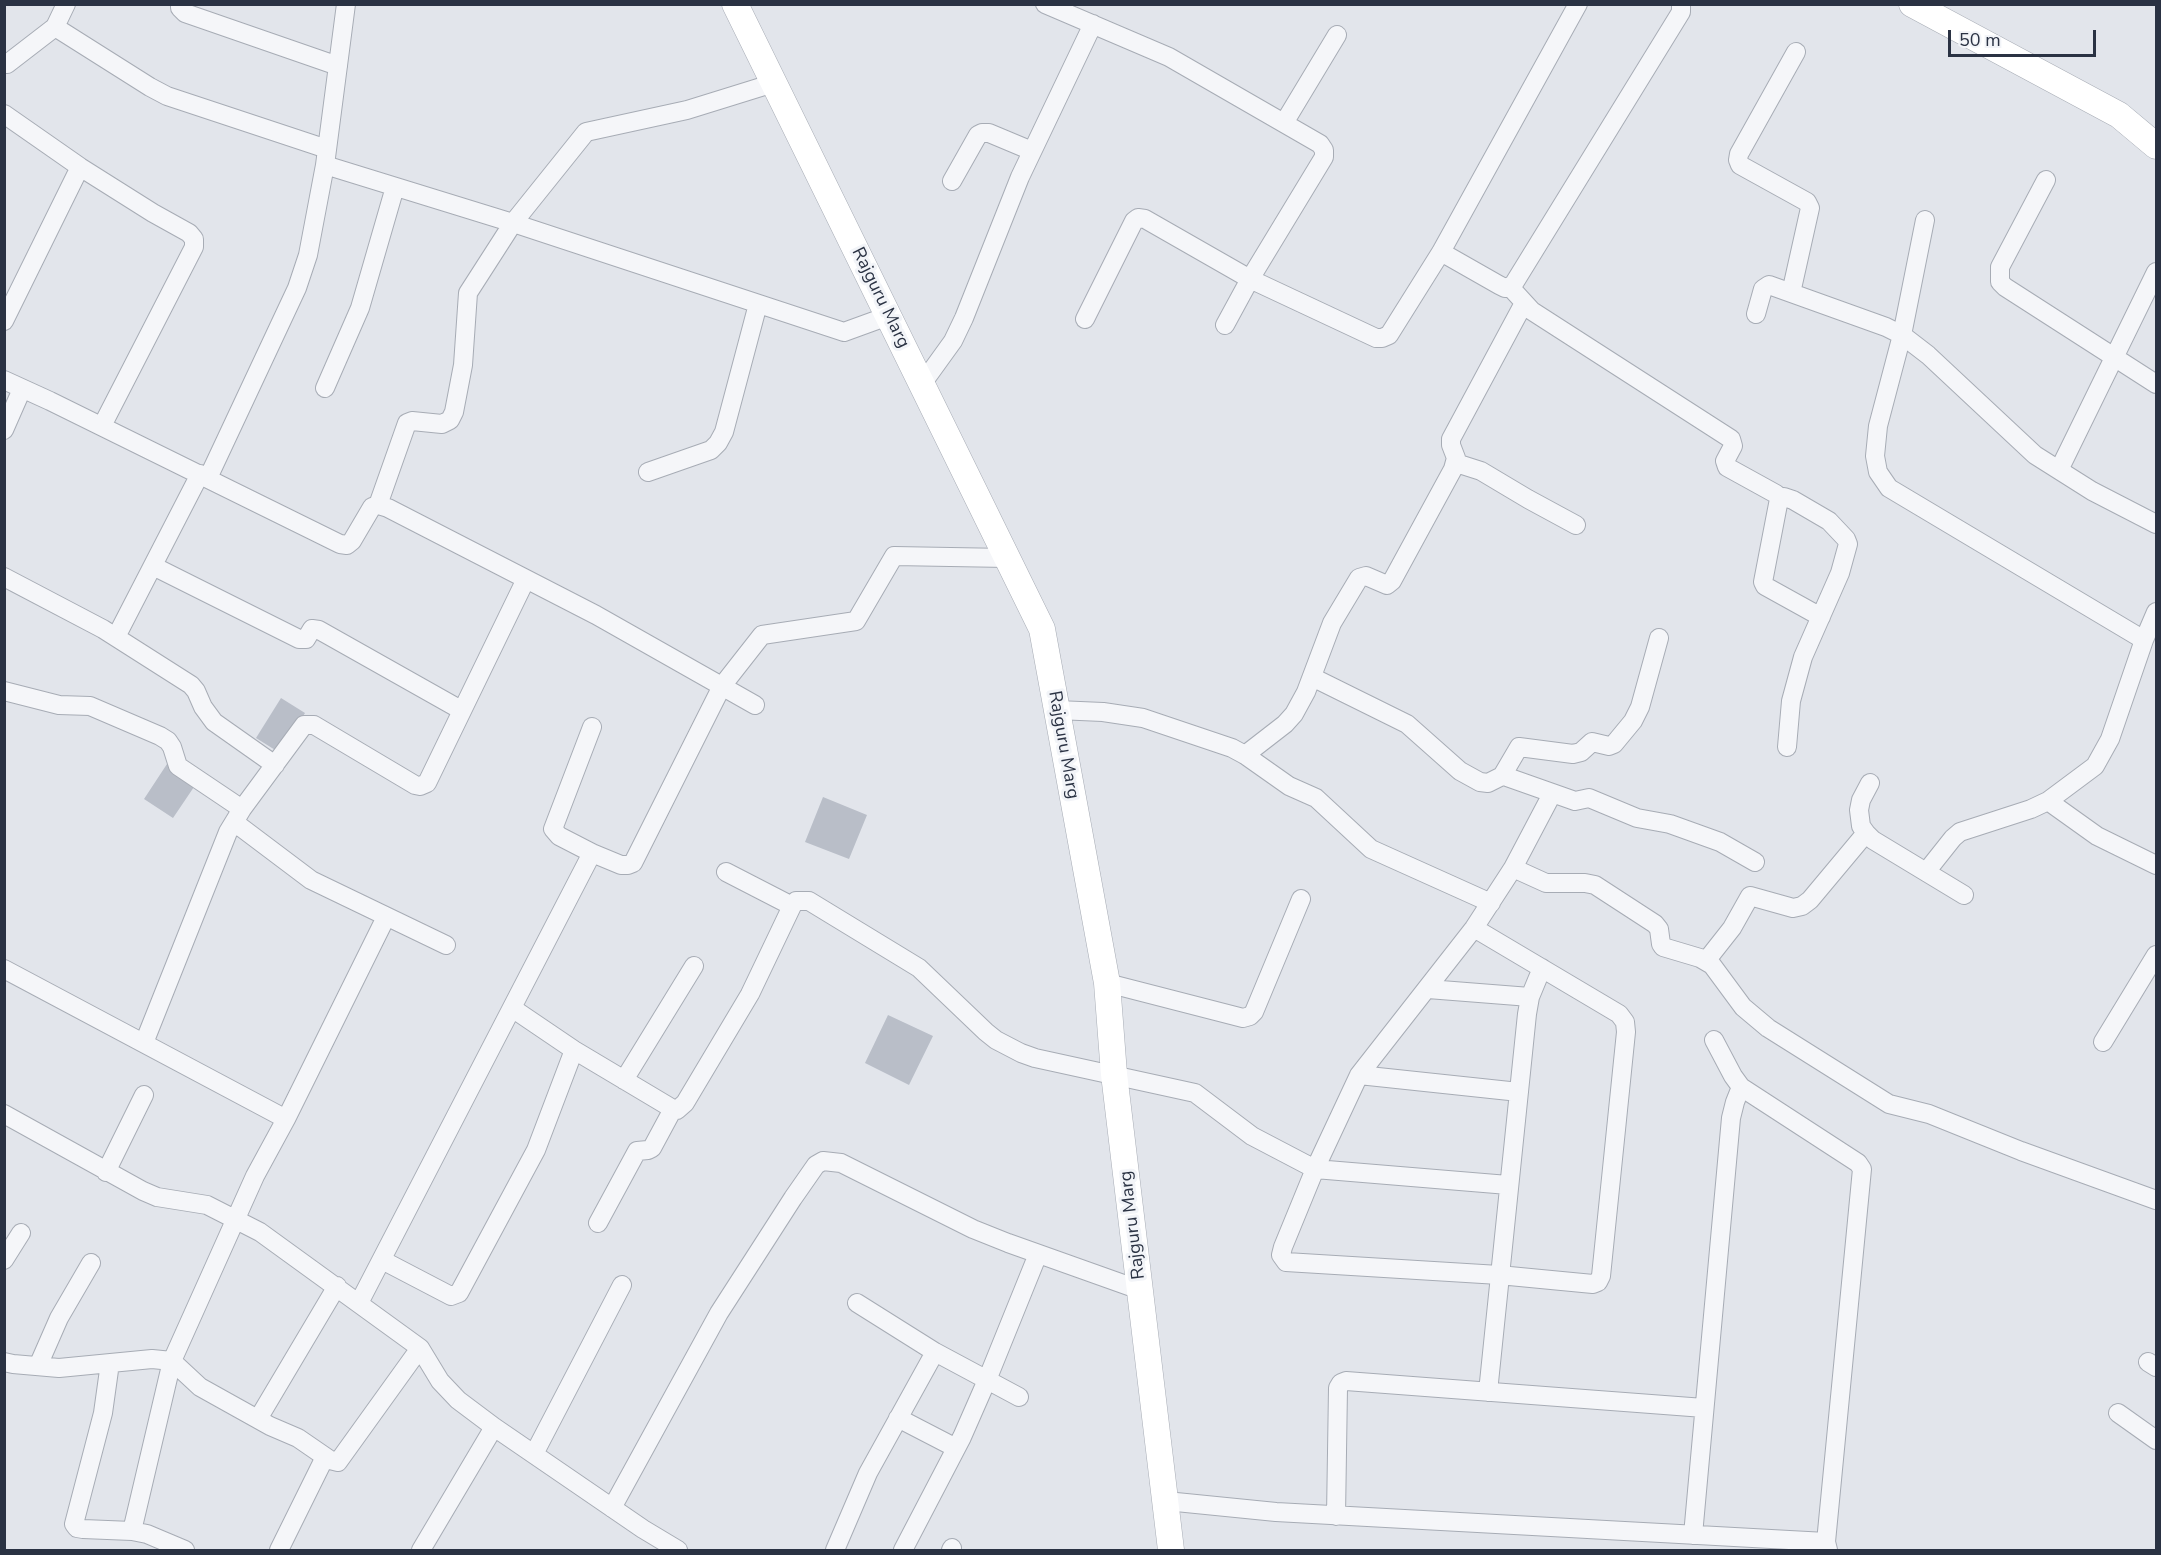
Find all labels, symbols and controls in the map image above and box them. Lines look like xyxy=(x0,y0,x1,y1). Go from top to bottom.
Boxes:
scale bar xyxy=(1951,18,2100,56)
text: 50 m xyxy=(1959,28,2001,52)
street label: Rajguru Marg xyxy=(846,244,914,352)
street label: Rajguru Marg xyxy=(1043,689,1083,801)
street label: Rajguru Marg xyxy=(1116,1169,1150,1281)

